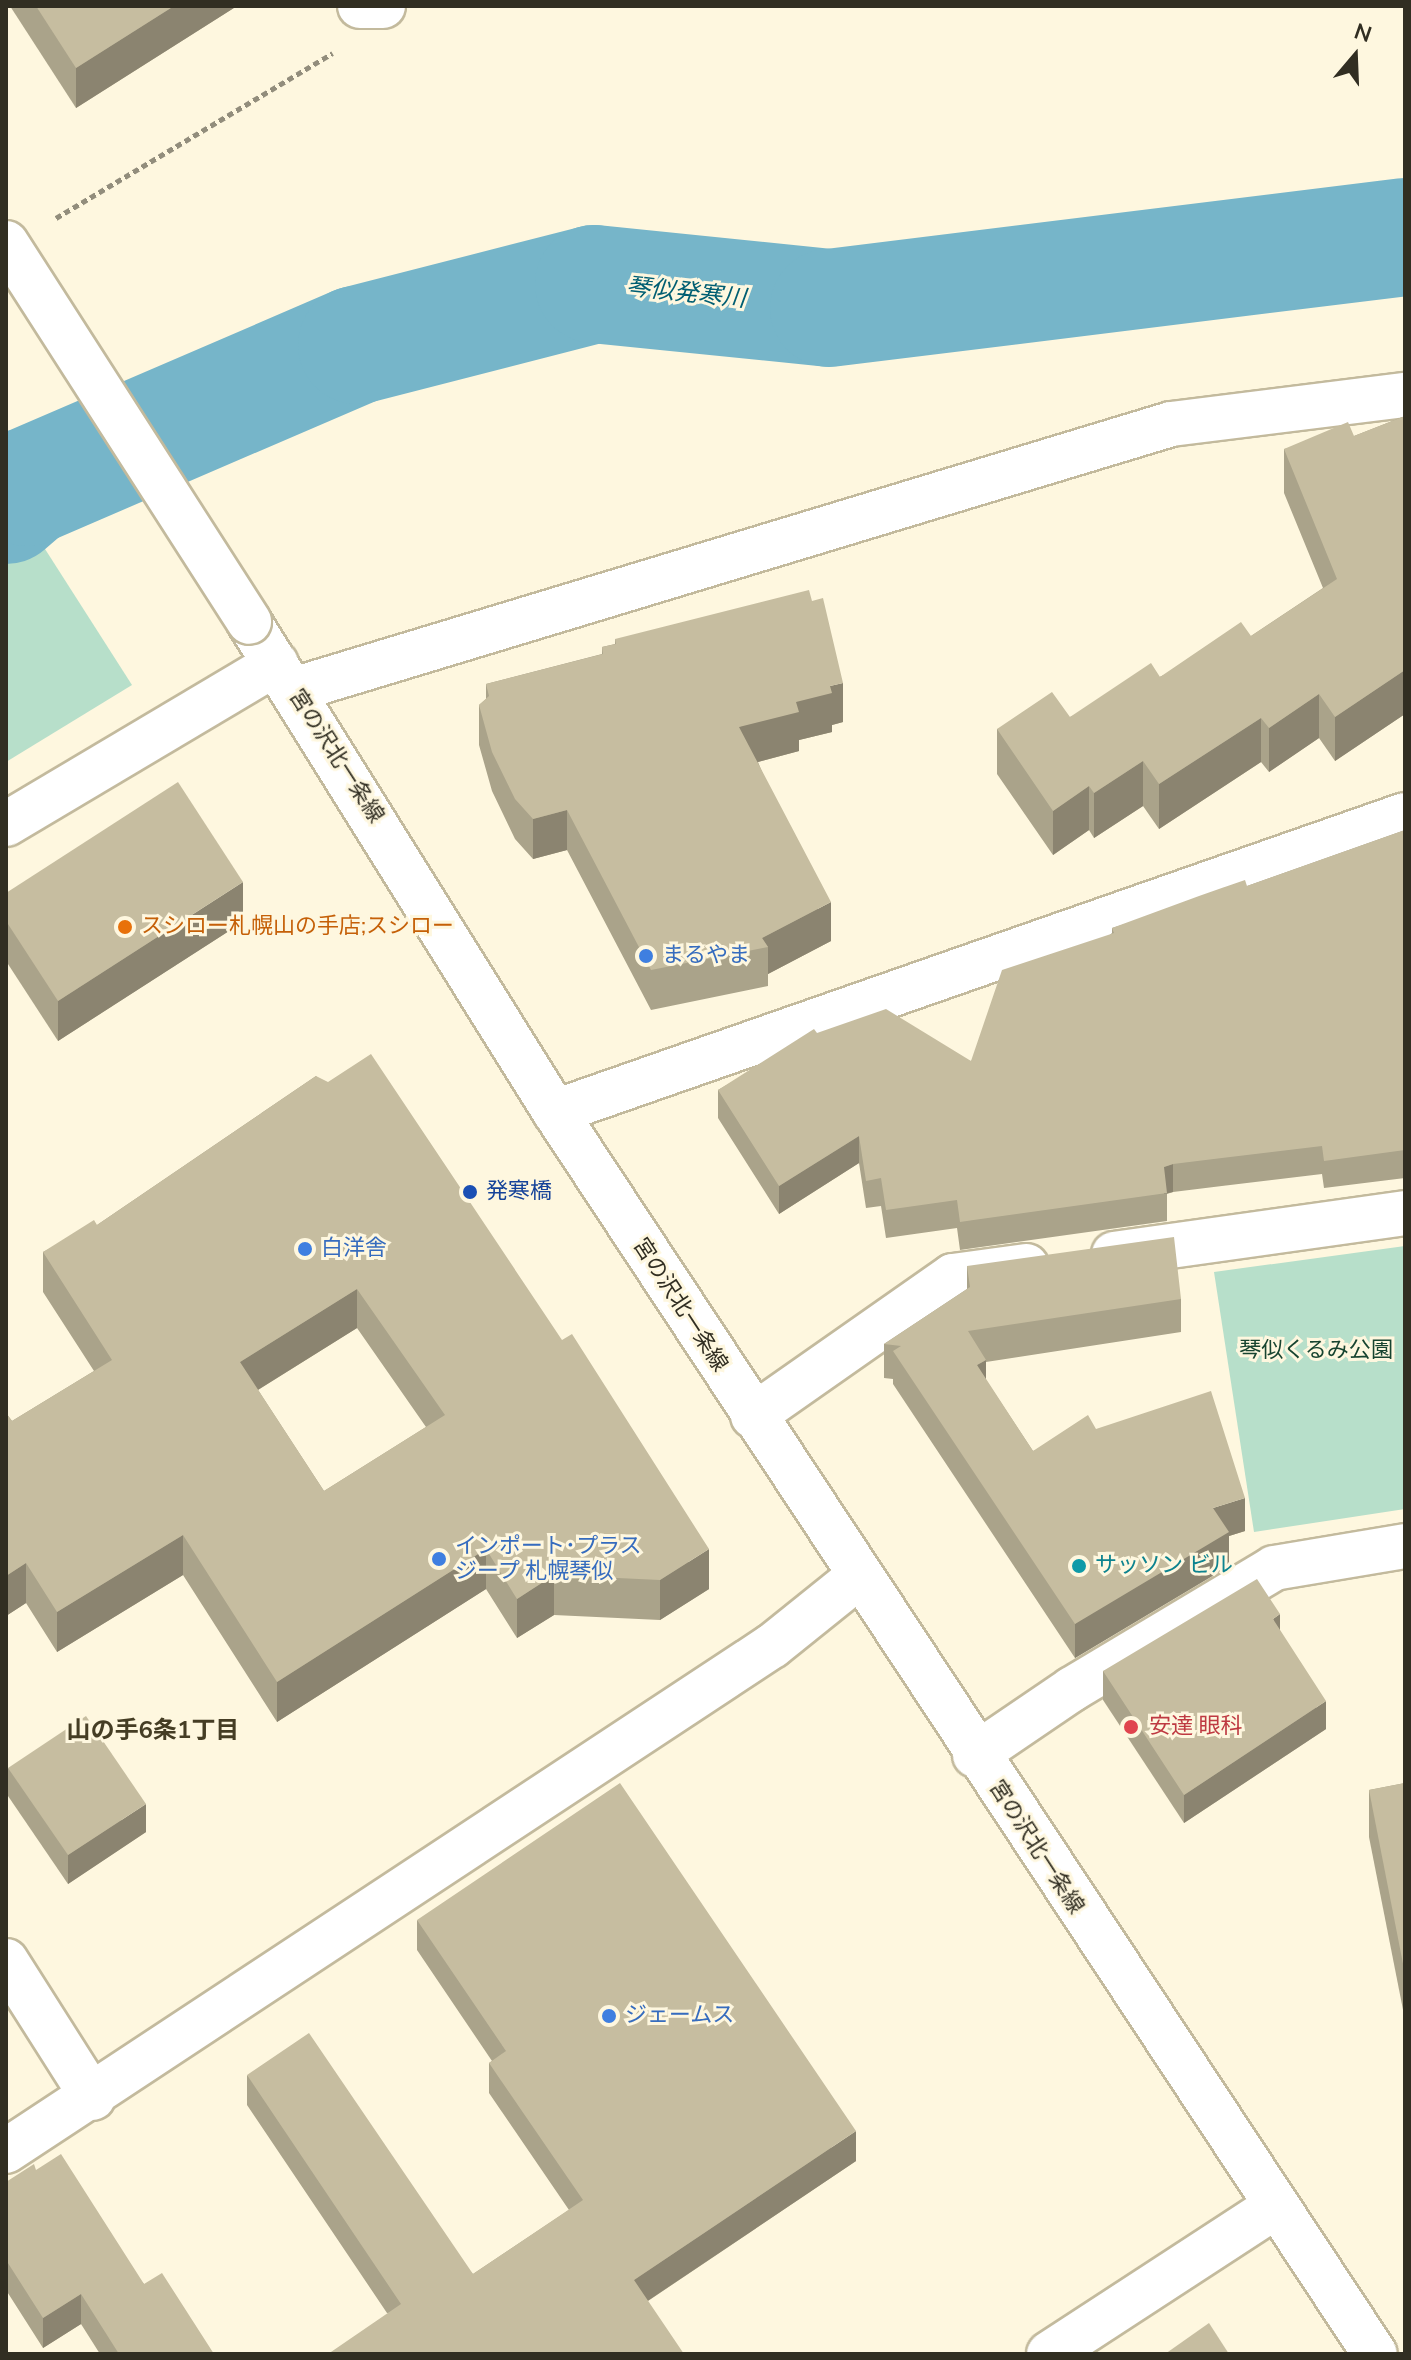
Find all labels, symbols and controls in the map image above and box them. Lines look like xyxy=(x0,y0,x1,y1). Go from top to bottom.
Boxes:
north arrow xyxy=(1315,16,1395,96)
text: N xyxy=(1350,16,1375,50)
water label: 琴似発寒川 xyxy=(625,272,747,314)
street label: 宮の沢北一条線 xyxy=(283,684,389,828)
place label: スシロー札幌山の手店;スシロー xyxy=(141,914,454,940)
marker: スシロー札幌山の手店;スシロー xyxy=(116,918,134,936)
place label: まるやま xyxy=(662,943,750,969)
marker: まるやま xyxy=(637,947,655,965)
place label: 発寒橋 xyxy=(486,1179,552,1205)
marker: 発寒橋 xyxy=(461,1183,479,1201)
street label: 宮の沢北一条線 xyxy=(627,1233,733,1377)
place label: 白洋舎 xyxy=(321,1236,387,1262)
marker: 白洋舎 xyxy=(296,1240,314,1258)
park label: 琴似くるみ公園 xyxy=(1239,1338,1393,1364)
place label: インポート･プラス ジープ 札幌琴似 xyxy=(455,1533,642,1584)
marker: インポート･プラス ジープ 札幌琴似 xyxy=(430,1550,448,1568)
place label: サッソン ビル xyxy=(1095,1553,1233,1579)
marker: サッソン ビル xyxy=(1070,1557,1088,1575)
place label: 安達 眼科 xyxy=(1149,1714,1243,1740)
marker: 安達 眼科 xyxy=(1120,1716,1142,1738)
district label: 山の手6条1丁目 xyxy=(67,1717,239,1745)
street label: 宮の沢北一条線 xyxy=(983,1775,1089,1919)
place label: ジェームス xyxy=(625,2003,735,2029)
marker: ジェームス xyxy=(600,2007,618,2025)

